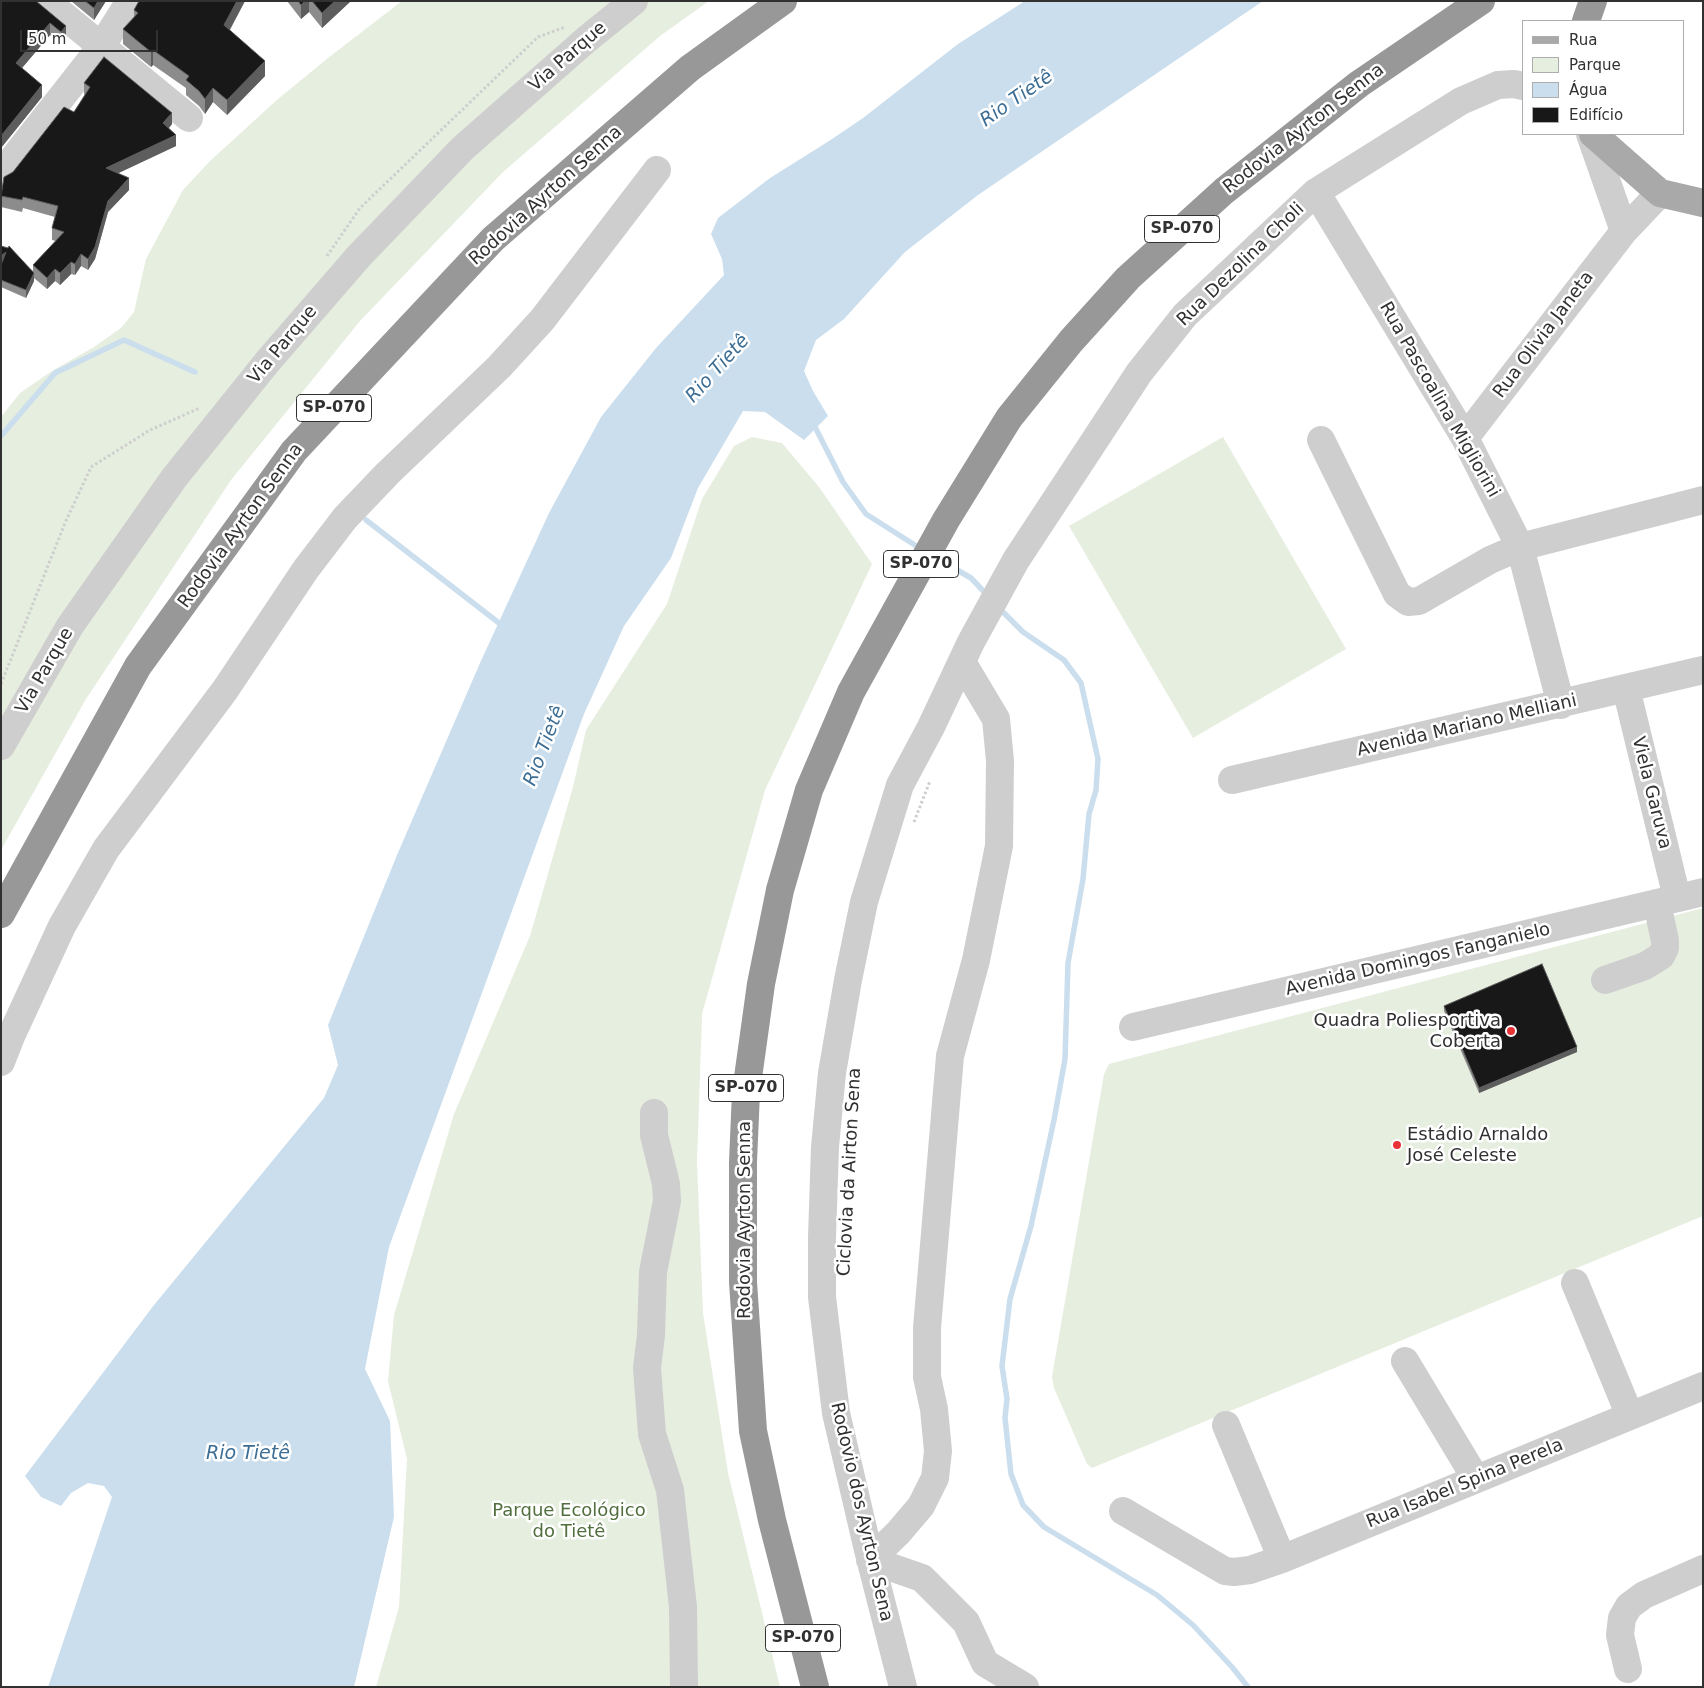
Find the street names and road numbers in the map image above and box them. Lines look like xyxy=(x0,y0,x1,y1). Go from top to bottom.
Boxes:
street label: Via Parque xyxy=(525,17,611,97)
street label: Rodovia Ayrton Senna xyxy=(1219,59,1389,199)
street label: Rodovia Ayrton Senna xyxy=(465,122,627,270)
street label: Rua Dezolina Choli xyxy=(1173,199,1309,331)
road number: SP-070 xyxy=(1144,215,1220,242)
street label: Rua Olivia Janeta xyxy=(1489,267,1599,403)
street label: Rua Pascoalina Migliorini xyxy=(1374,298,1504,502)
street label: Via Parque xyxy=(244,301,322,389)
road number: SP-070 xyxy=(296,394,372,422)
street label: Rodovia Ayrton Senna xyxy=(174,439,308,613)
road number: SP-070 xyxy=(884,550,958,578)
street label: Via Parque xyxy=(12,624,78,718)
street label: Avenida Mariano Melliani xyxy=(1355,690,1579,762)
street label: Viela Garuva xyxy=(1627,734,1675,852)
street label: Avenida Domingos Fanganielo xyxy=(1284,919,1552,1001)
street label: Ciclovia da Airton Sena xyxy=(834,1067,866,1277)
road number: SP-070 xyxy=(708,1074,784,1102)
street label: Rodovia Ayrton Senna xyxy=(734,1121,756,1319)
street label: Rodovio dos Ayrton Sena xyxy=(825,1400,897,1624)
street label: Rua Isabel Spina Perela xyxy=(1364,1435,1566,1533)
road number: SP-070 xyxy=(766,1625,840,1652)

